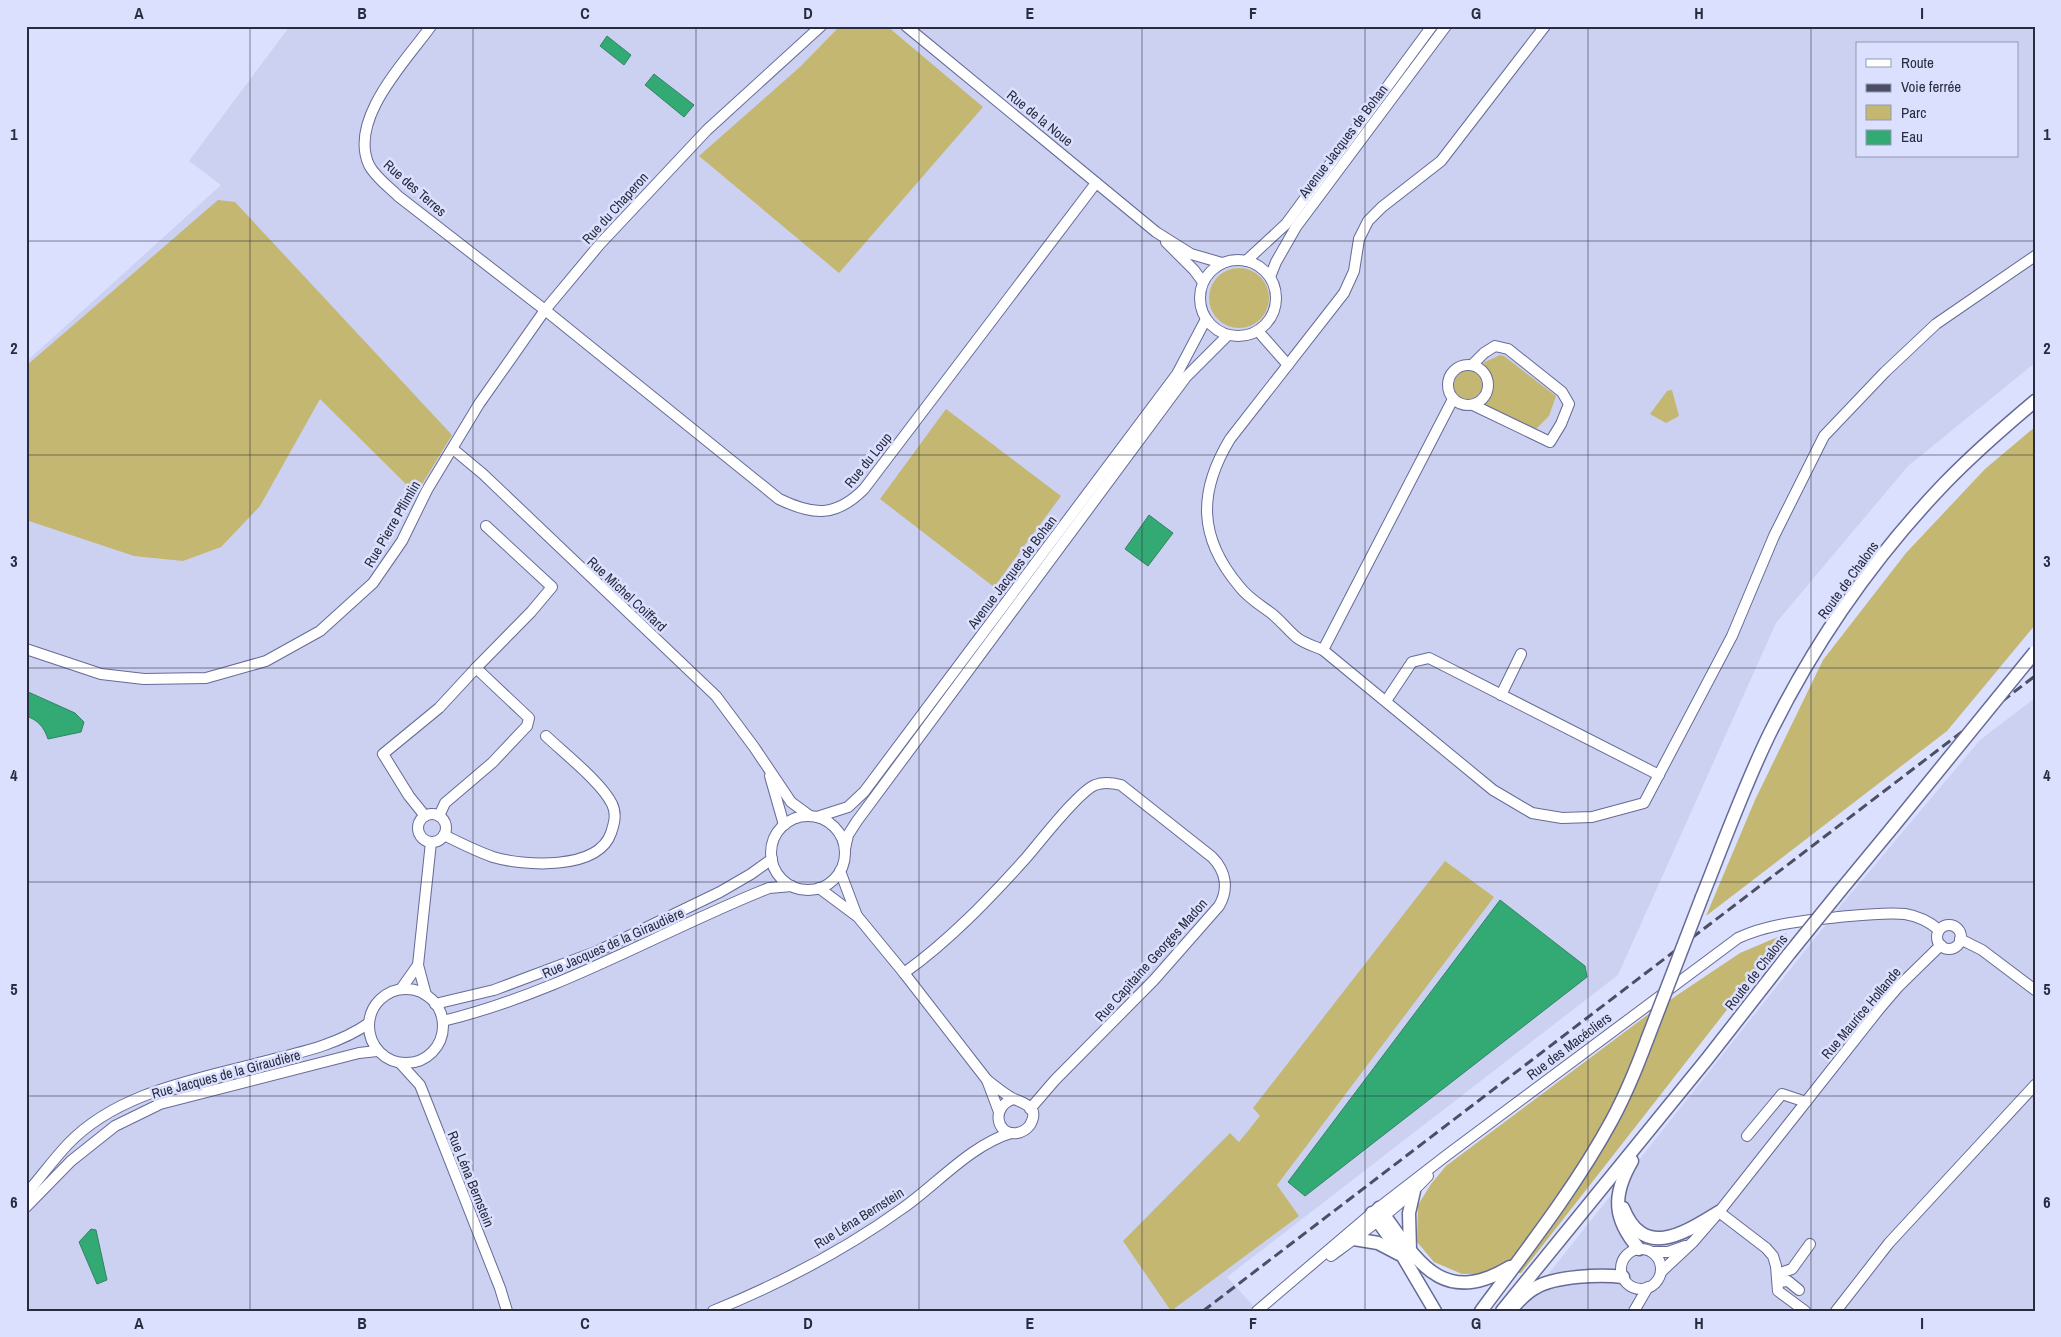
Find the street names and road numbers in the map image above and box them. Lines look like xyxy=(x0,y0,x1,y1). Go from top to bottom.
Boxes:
street label: Avenue Jacques de Bohan xyxy=(1294,81,1391,202)
street label: Rue de la Noue xyxy=(1003,86,1077,150)
street label: Rue des Terres xyxy=(380,156,450,220)
street label: Rue du Chaperon xyxy=(578,168,652,248)
street label: Rue du Loup xyxy=(840,429,896,491)
street label: Rue Pierre Pflimlin xyxy=(360,478,424,570)
street label: Avenue Jacques de Bohan xyxy=(963,512,1060,633)
street label: Route de Chalons xyxy=(1814,537,1882,622)
street label: Rue Michel Coiffard xyxy=(584,553,670,635)
street label: Rue Capitaine Georges Madon xyxy=(1091,895,1211,1025)
street label: Rue Jacques de la Giraudière xyxy=(539,904,687,982)
street label: Route de Chalons xyxy=(1721,930,1792,1014)
street label: Rue Maurice Hollande xyxy=(1817,963,1905,1063)
street label: Rue des Macécliers xyxy=(1523,1008,1615,1084)
street label: Rue Jacques de la Giraudière xyxy=(150,1045,302,1103)
street label: Rue Léna Bernstein xyxy=(444,1128,498,1230)
street label: Rue Léna Bernstein xyxy=(811,1183,907,1253)

